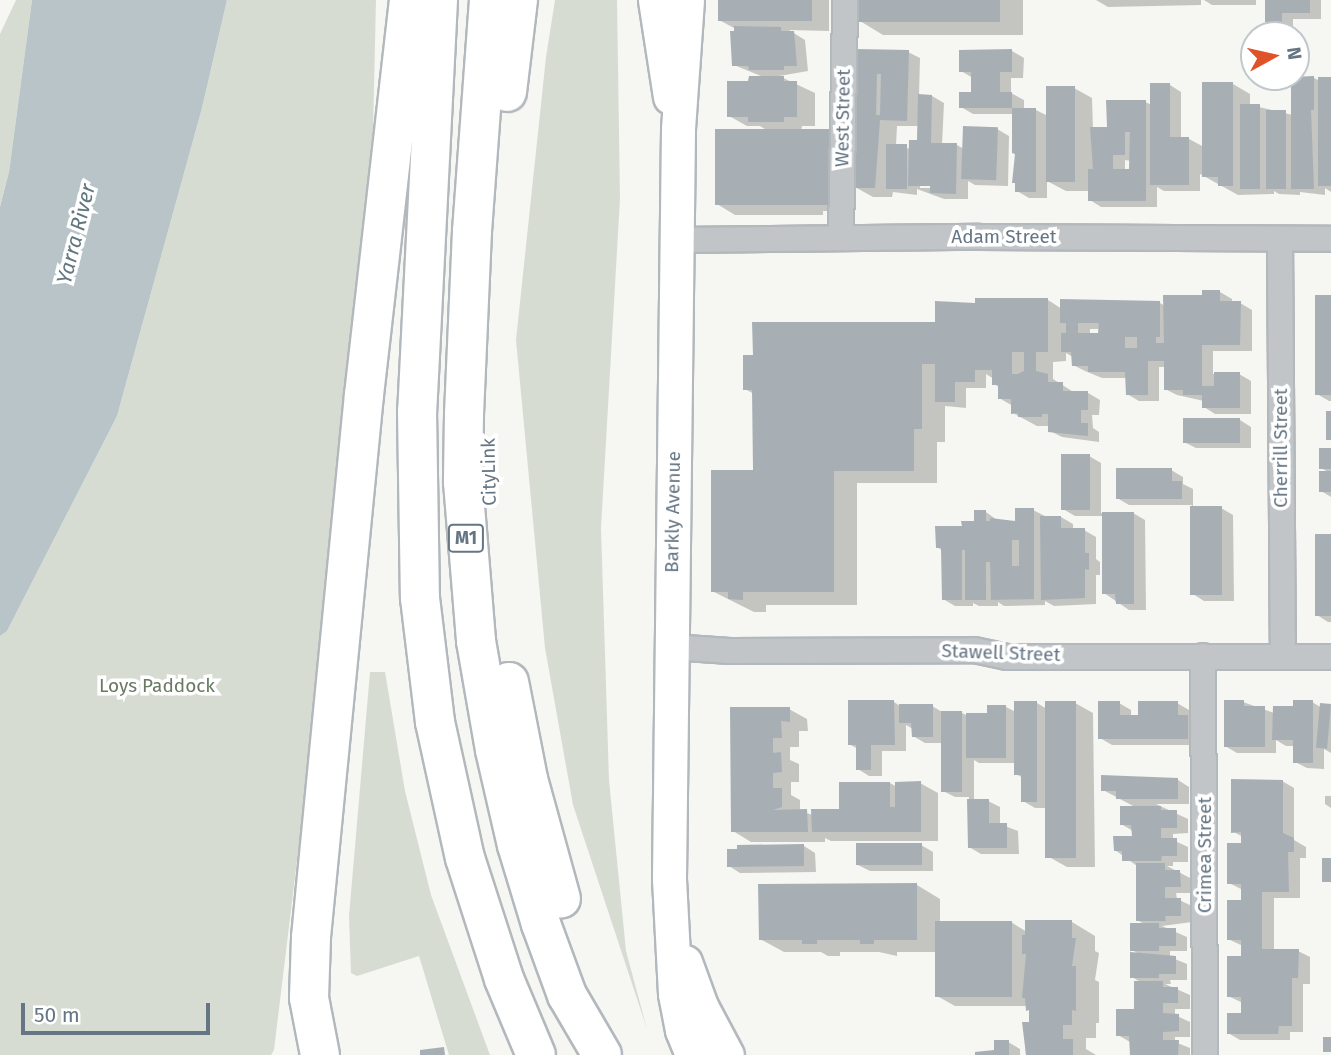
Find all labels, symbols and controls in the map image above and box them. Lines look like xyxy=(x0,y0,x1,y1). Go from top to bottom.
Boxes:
north arrow xyxy=(1240,21,1310,91)
text: N xyxy=(1282,45,1307,61)
street label: West Street xyxy=(831,69,855,167)
water label: Yarra River xyxy=(51,181,101,287)
street label: Adam Street xyxy=(951,226,1057,248)
street label: Cherrill Street xyxy=(1270,388,1292,508)
street label: CityLink xyxy=(477,438,501,506)
street label: Barkly Avenue xyxy=(661,451,685,573)
road number: M1 xyxy=(447,524,485,552)
street label: Stawell Street xyxy=(941,640,1061,666)
park label: Loys Paddock xyxy=(99,675,215,697)
street label: Crimea Street xyxy=(1194,797,1216,913)
scale bar xyxy=(24,988,214,1032)
text: 50 m xyxy=(34,1002,80,1028)

